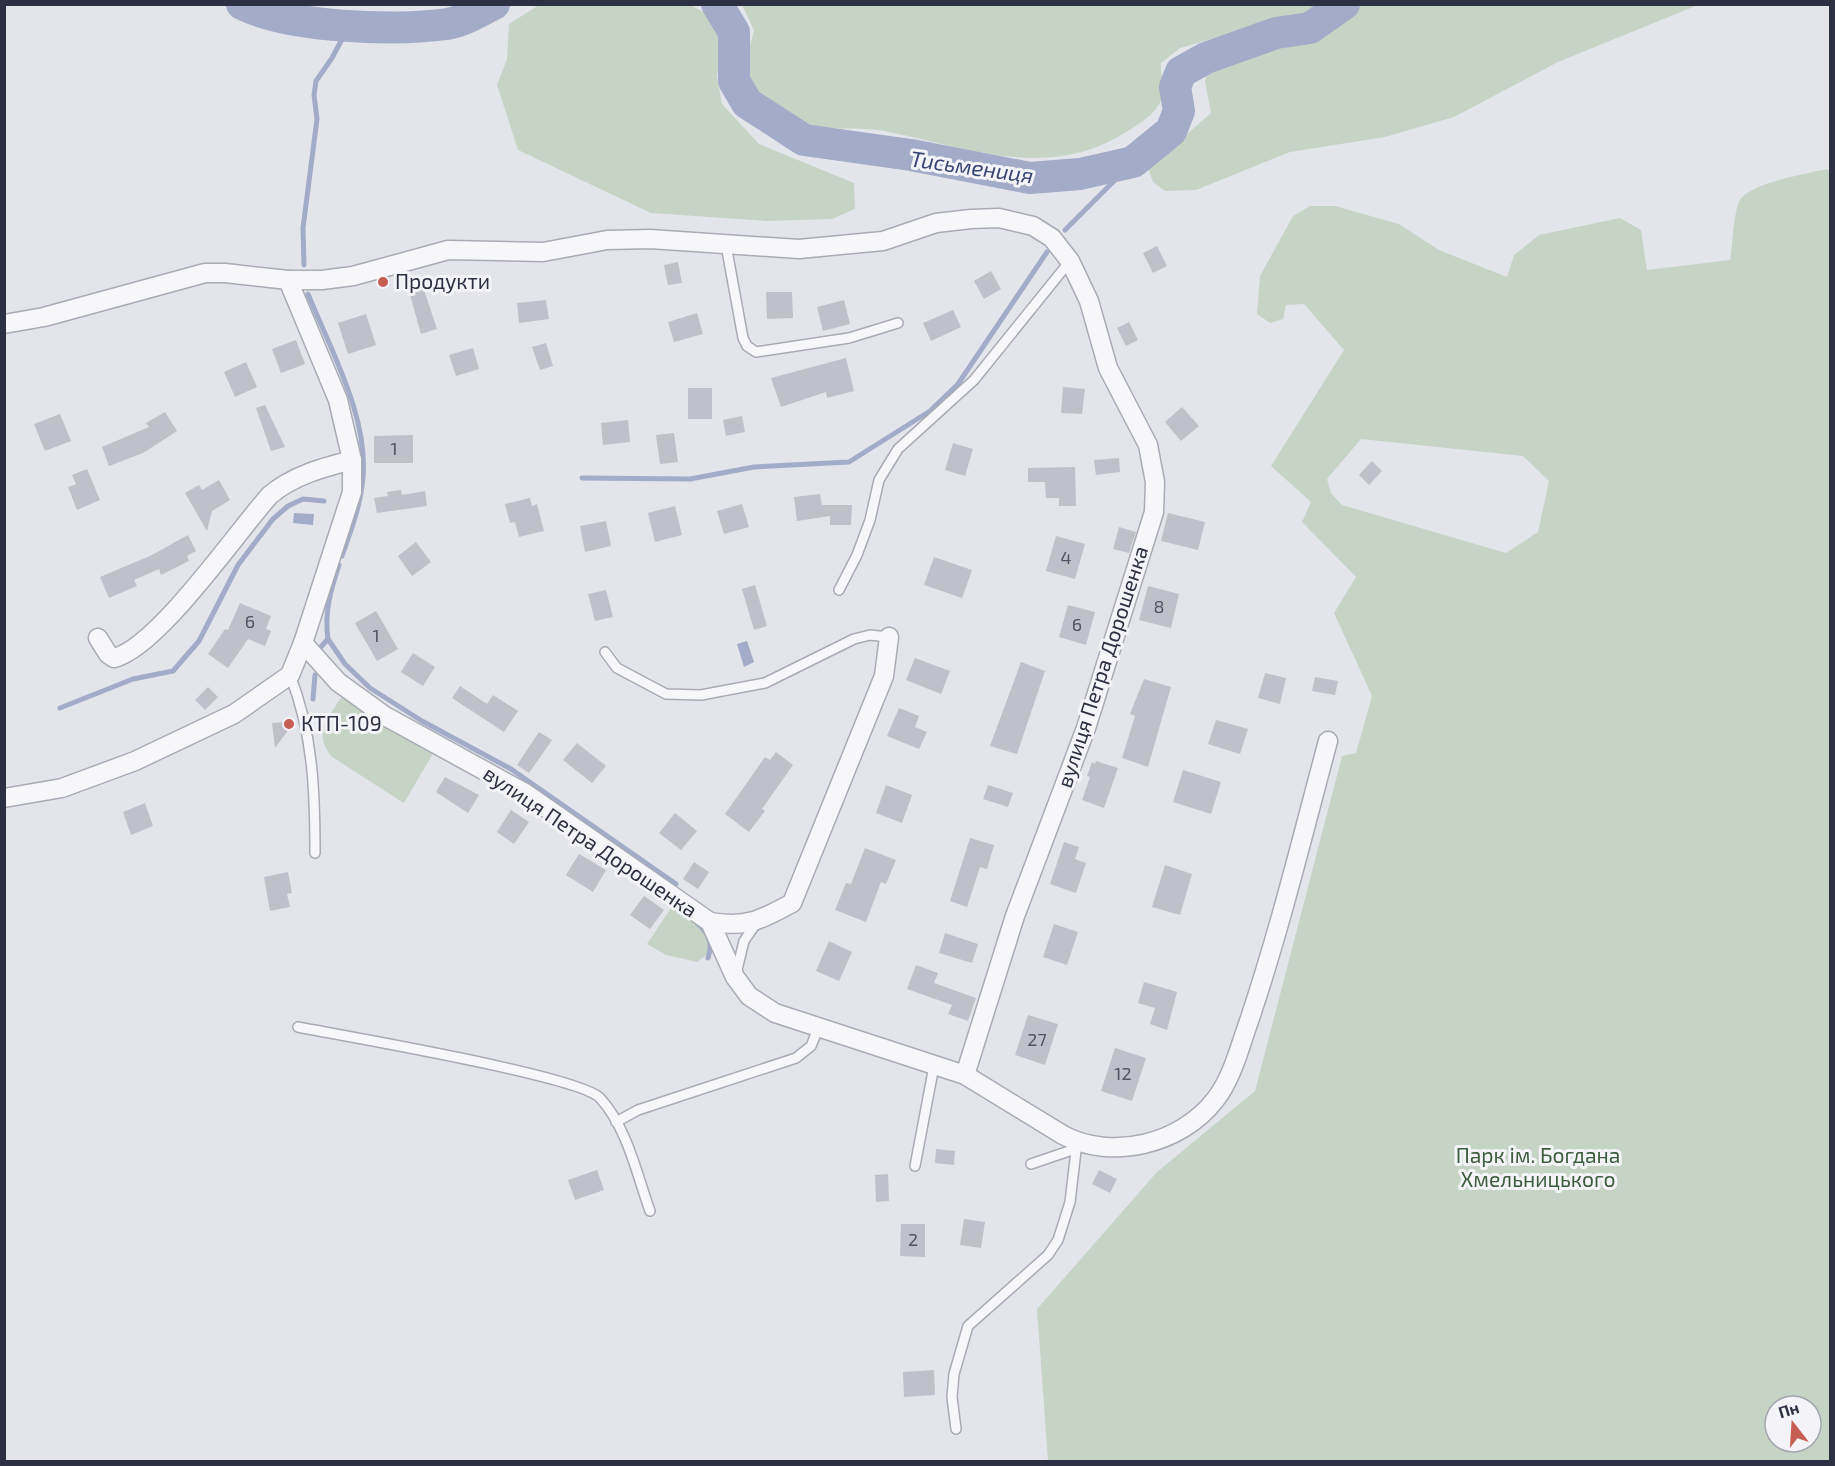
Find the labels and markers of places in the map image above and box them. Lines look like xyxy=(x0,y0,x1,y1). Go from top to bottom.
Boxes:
place label: Продукти xyxy=(395,268,490,294)
marker: Продукти xyxy=(376,275,390,289)
place label: КТП-109 xyxy=(301,710,382,735)
marker: КТП-109 xyxy=(282,717,296,731)

